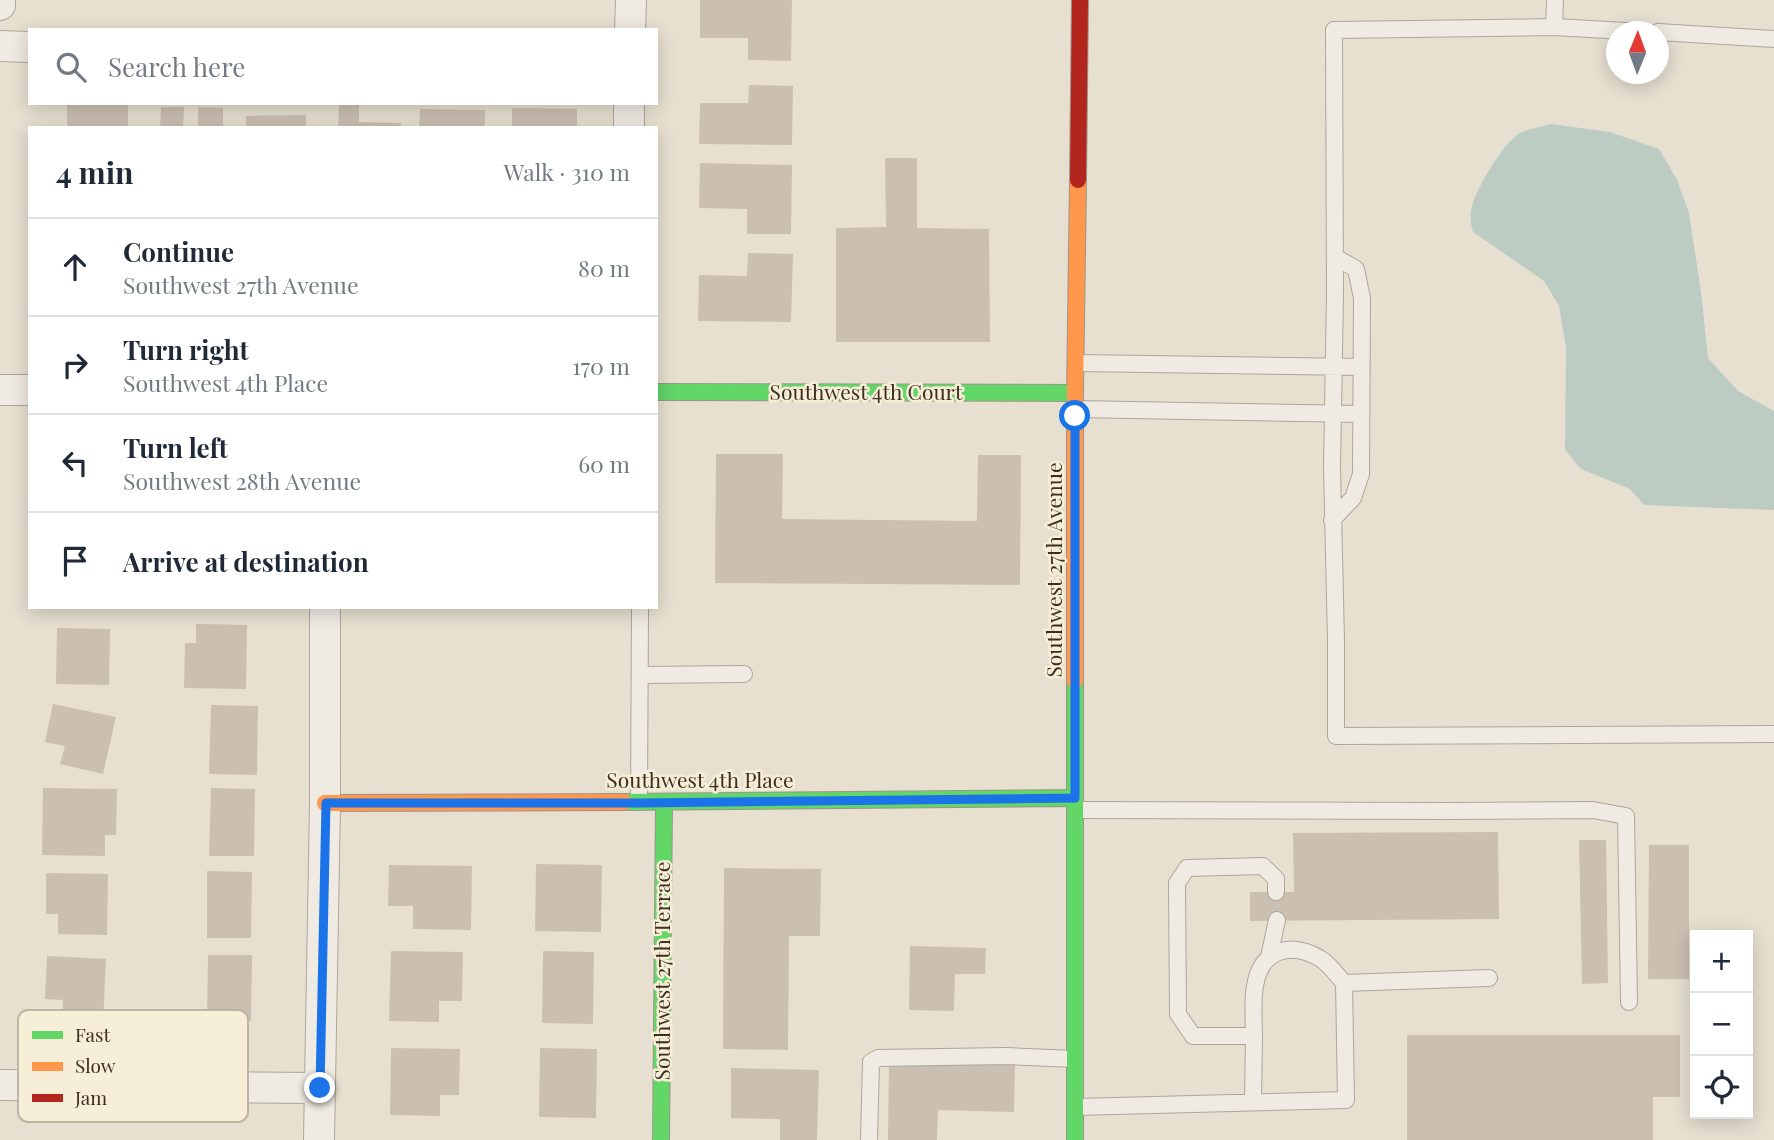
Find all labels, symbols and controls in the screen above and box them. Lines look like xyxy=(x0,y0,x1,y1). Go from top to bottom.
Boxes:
north arrow xyxy=(1606,21,1669,84)
search box xyxy=(28,28,658,105)
icon: search xyxy=(52,48,90,86)
text: Search here xyxy=(108,49,245,84)
text: 4 min xyxy=(56,152,134,192)
text: Walk · 310 m xyxy=(504,156,630,187)
text: Continue xyxy=(123,234,234,269)
icon: ahead xyxy=(56,248,94,286)
text: 80 m xyxy=(578,252,630,283)
text: Southwest 27th Avenue xyxy=(123,269,359,300)
text: Turn right xyxy=(123,332,249,367)
icon: right xyxy=(56,346,94,384)
text: 170 m xyxy=(572,350,630,381)
text: Southwest 4th Place xyxy=(123,367,328,398)
street label: Southwest 4th Court xyxy=(770,377,963,405)
route start xyxy=(1059,400,1090,431)
text: Turn left xyxy=(123,430,228,465)
icon: left xyxy=(56,444,94,482)
text: 60 m xyxy=(578,448,630,479)
street label: Southwest 27th Avenue xyxy=(1039,462,1067,678)
text: Southwest 28th Avenue xyxy=(123,465,361,496)
icon: arrive xyxy=(56,542,94,580)
text: Arrive at destination xyxy=(123,544,369,579)
street label: Southwest 4th Place xyxy=(606,765,794,793)
street label: Southwest 27th Terrace xyxy=(647,862,675,1080)
map controls xyxy=(1690,930,1753,1119)
button: + xyxy=(1690,930,1753,993)
button: − xyxy=(1690,993,1753,1056)
legend xyxy=(18,1010,248,1122)
text: Fast xyxy=(75,1021,111,1047)
text: Slow xyxy=(75,1052,116,1078)
button: locate xyxy=(1690,1056,1753,1119)
route end xyxy=(304,1072,335,1103)
text: Jam xyxy=(74,1084,107,1110)

